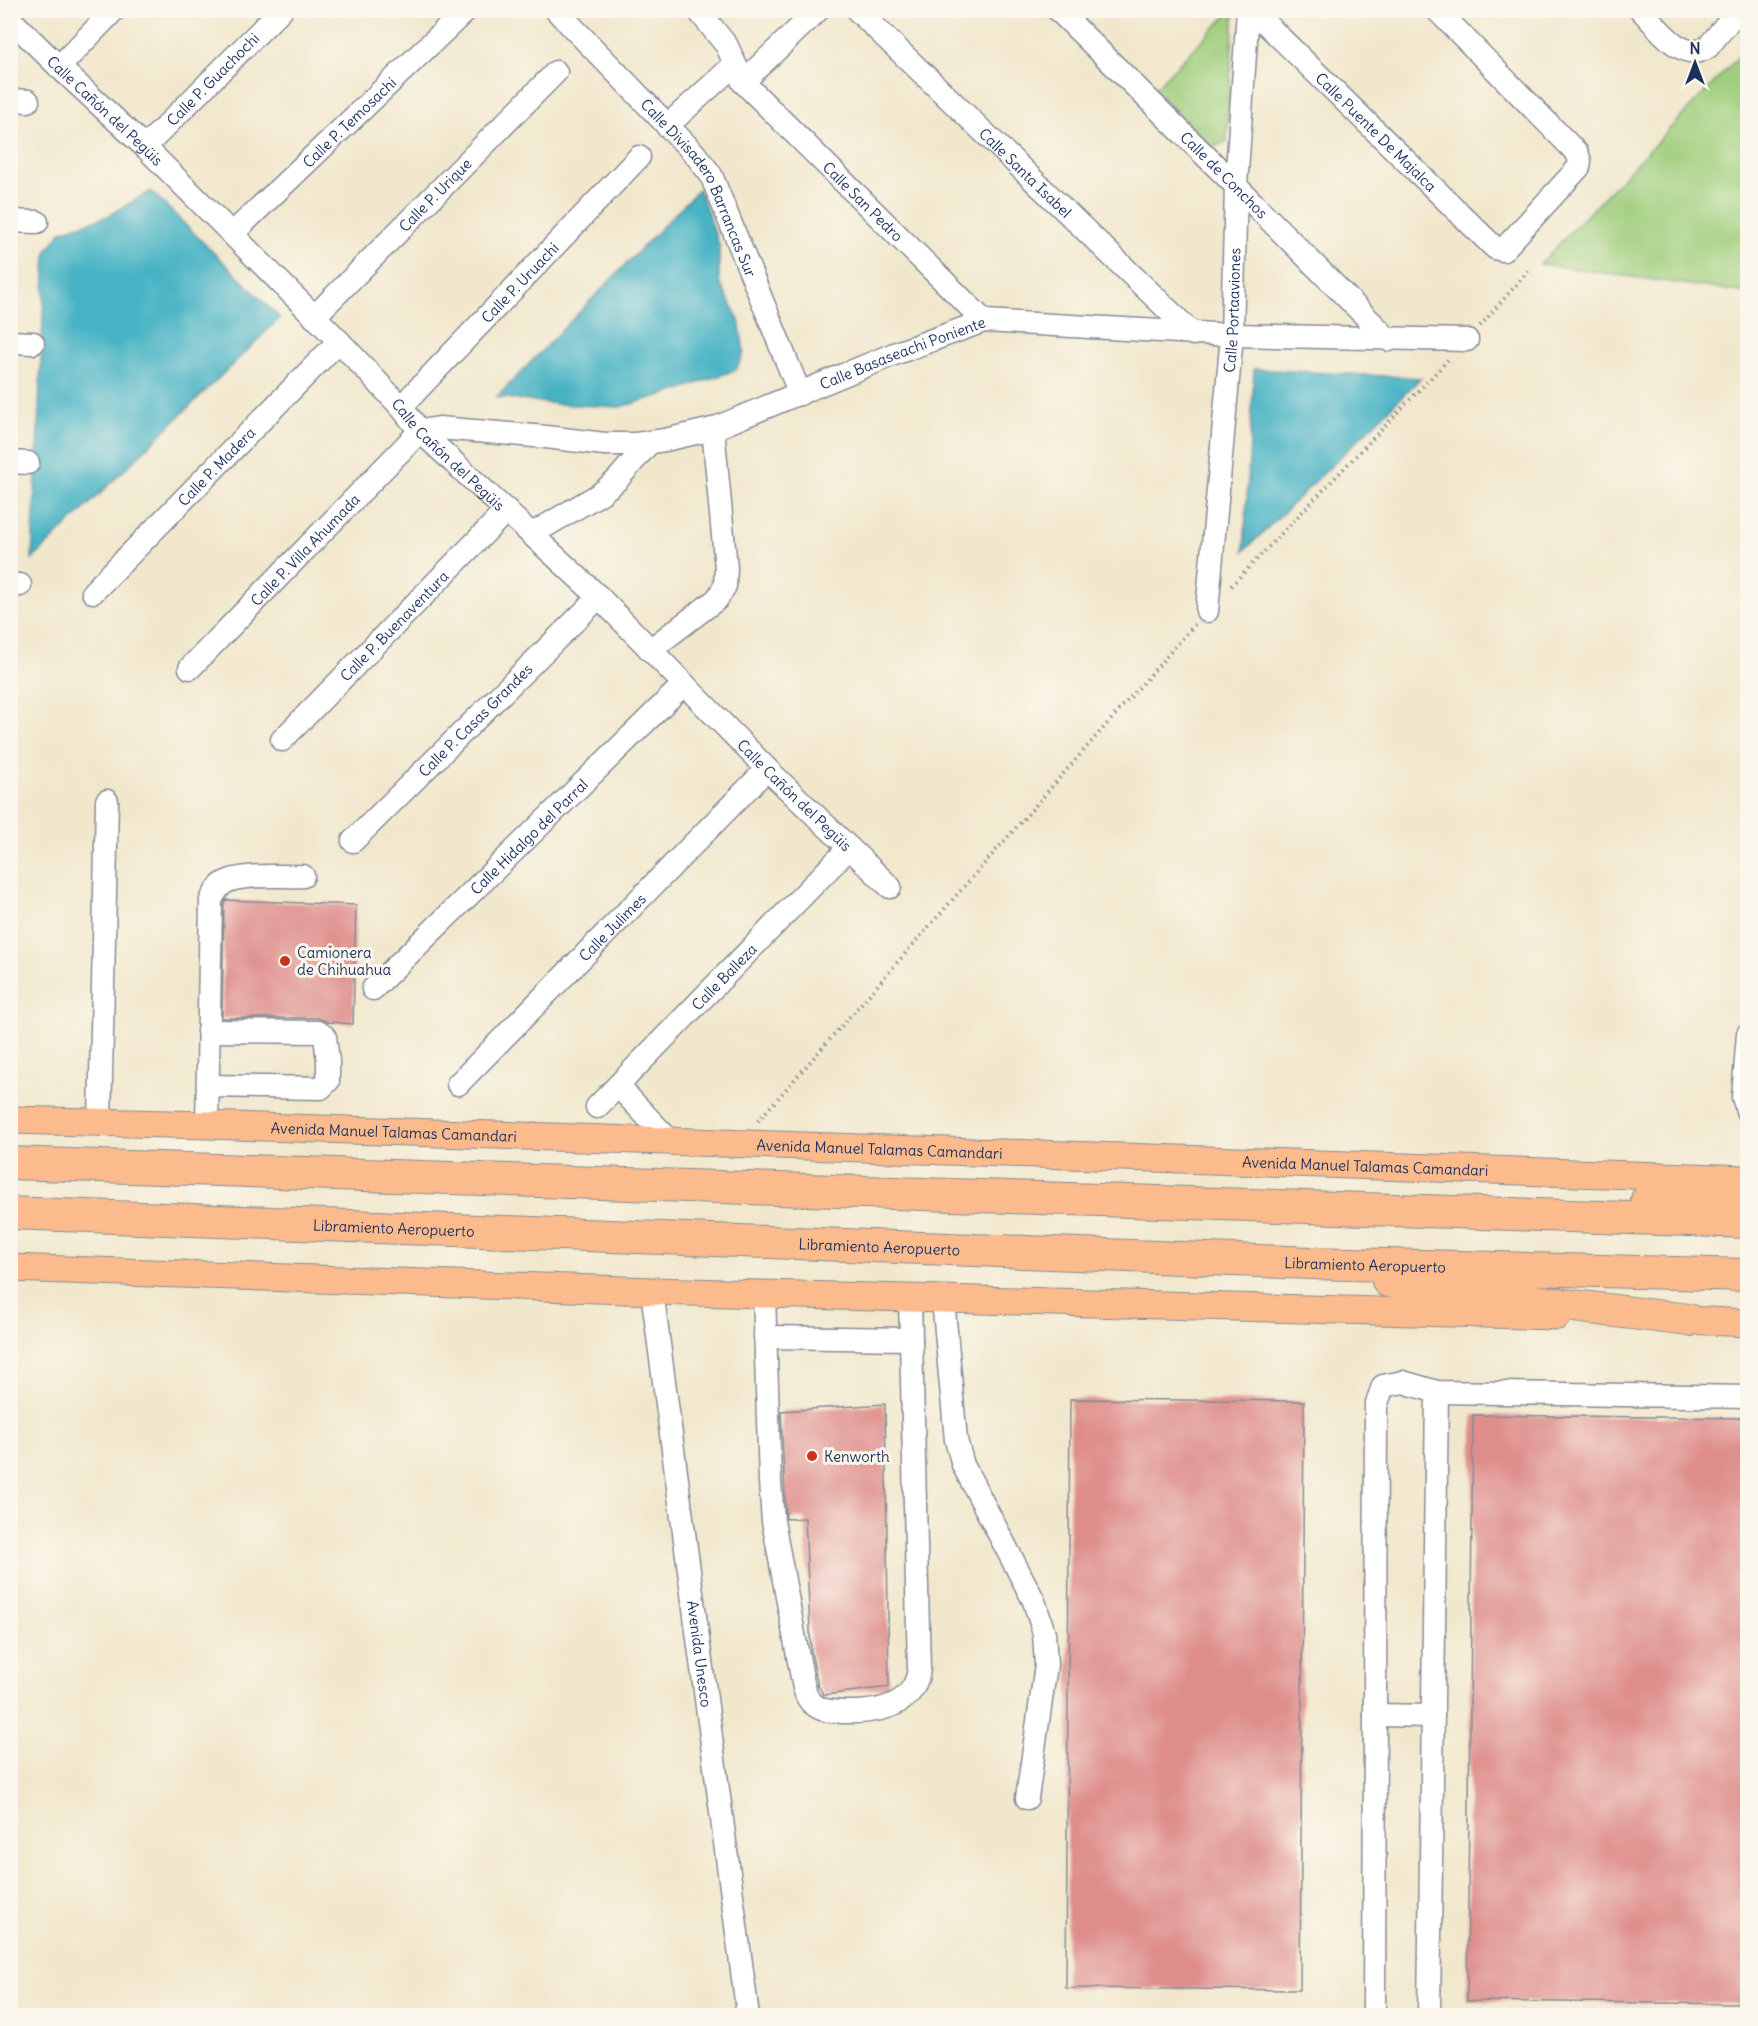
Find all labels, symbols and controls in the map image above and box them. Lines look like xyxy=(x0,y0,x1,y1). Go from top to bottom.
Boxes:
street label: Calle P. Guachochi xyxy=(162,28,263,129)
north arrow xyxy=(1665,33,1725,93)
text: N xyxy=(1689,38,1701,58)
street label: Calle Cañón del Pegüis xyxy=(43,51,167,169)
street label: Calle Puente De Majalca xyxy=(1312,68,1441,196)
street label: Calle P. Temosachi xyxy=(298,73,400,171)
street label: Calle Divisadero Barrancas Sur xyxy=(637,94,761,280)
street label: Calle Santa Isabel xyxy=(975,124,1076,221)
street label: Calle de Conchos xyxy=(1177,127,1272,222)
street label: Calle P. Urique xyxy=(394,154,475,235)
street label: Calle San Pedro xyxy=(819,157,908,245)
street label: Calle P. Uruachi xyxy=(477,238,562,327)
street label: Calle Portaaviones xyxy=(1219,247,1244,373)
street label: Calle Basaseachi Poniente xyxy=(817,312,988,393)
street label: Calle Cañón del Pegüis xyxy=(388,394,509,515)
street label: Calle P. Madera xyxy=(173,423,259,510)
street label: Calle P. Villa Ahumada xyxy=(246,489,364,610)
street label: Calle P. Buenaventura xyxy=(336,566,452,685)
street label: Calle P. Casas Grandes xyxy=(414,659,536,781)
street label: Calle Cañón del Pegüis xyxy=(733,735,856,855)
street label: Calle Hidalgo del Parral xyxy=(466,775,591,898)
street label: Calle Julimes xyxy=(574,889,650,965)
street label: Calle Balleza xyxy=(687,939,761,1014)
place label: Camionera de Chihuahua xyxy=(297,943,391,979)
marker: Camionera de Chihuahua xyxy=(278,954,292,968)
street label: Avenida Manuel Talamas Camandari xyxy=(270,1118,517,1145)
street label: Avenida Manuel Talamas Camandari xyxy=(756,1135,1003,1162)
street label: Avenida Manuel Talamas Camandari xyxy=(1242,1152,1489,1179)
street label: Libramiento Aeropuerto xyxy=(313,1215,475,1240)
street label: Libramiento Aeropuerto xyxy=(798,1234,961,1259)
street label: Libramiento Aeropuerto xyxy=(1284,1252,1446,1276)
place label: Kenworth xyxy=(824,1447,890,1466)
marker: Kenworth xyxy=(805,1449,819,1463)
street label: Avenida Unesco xyxy=(684,1599,717,1708)

